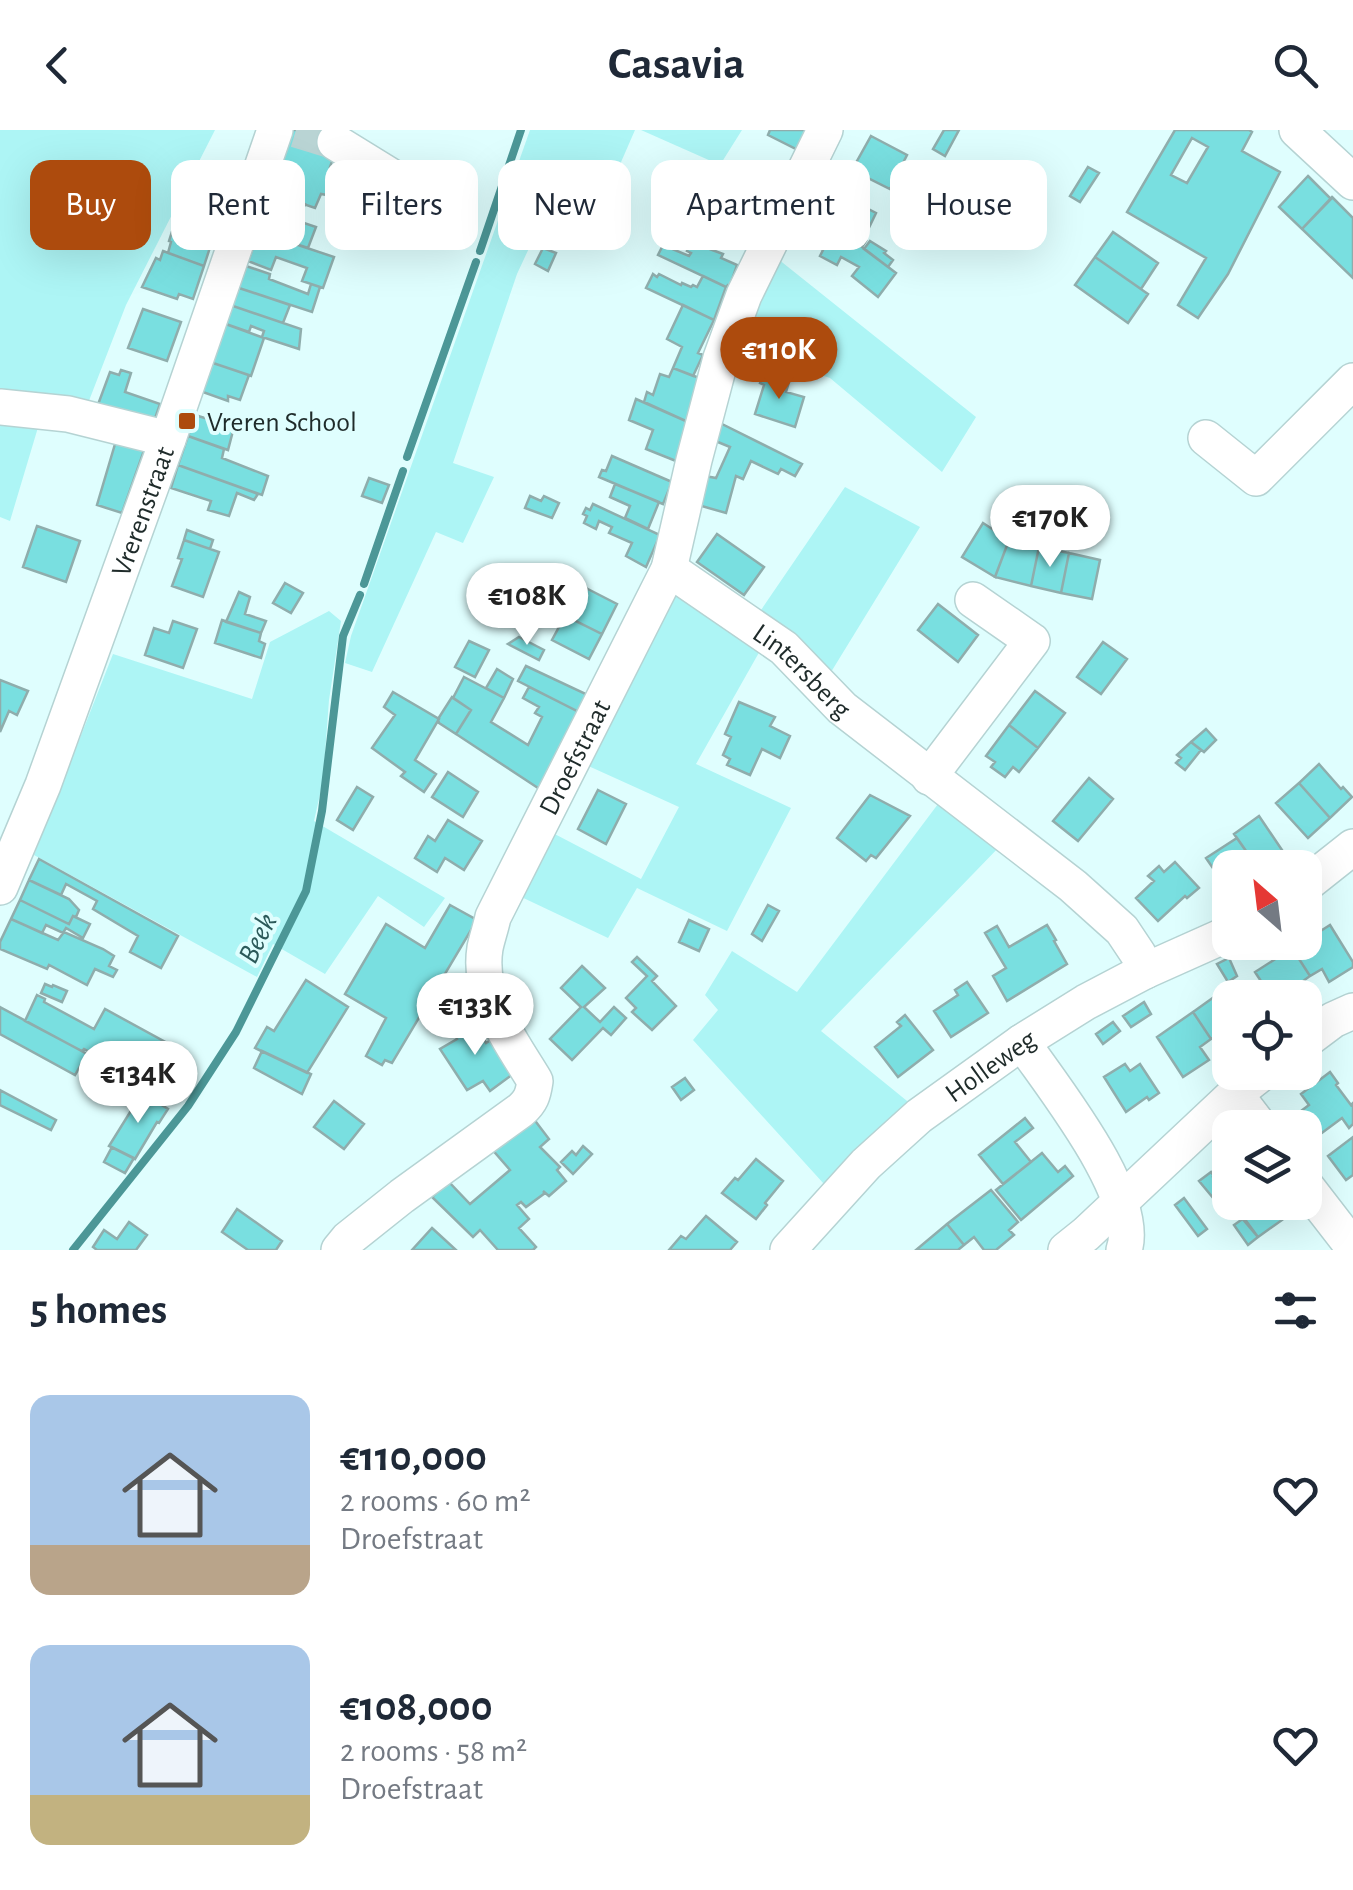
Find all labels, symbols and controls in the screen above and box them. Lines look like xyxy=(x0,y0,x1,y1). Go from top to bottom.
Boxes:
icon: back xyxy=(30,38,85,93)
icon: search xyxy=(1268,38,1323,93)
text: Casavia xyxy=(608,42,745,87)
chip: Buy xyxy=(30,160,151,250)
chip: Rent xyxy=(171,160,305,250)
chip: Filters xyxy=(325,160,478,250)
chip: New xyxy=(498,160,631,250)
chip: Apartment xyxy=(651,160,870,250)
chip: House xyxy=(890,160,1047,250)
pin: €110K xyxy=(709,317,849,402)
text: €110K xyxy=(742,333,816,365)
place label: Vreren School xyxy=(207,409,357,437)
marker: Vreren School xyxy=(176,410,198,432)
street label: Vrerenstraat xyxy=(108,443,180,580)
pin: €170K xyxy=(980,485,1120,570)
text: €170K xyxy=(1012,501,1088,533)
pin: €108K xyxy=(457,563,597,648)
text: €108K xyxy=(488,579,566,611)
street label: Lintersberg xyxy=(747,619,855,725)
street label: Droefstraat xyxy=(535,696,617,820)
north arrow xyxy=(1212,850,1322,960)
map controls xyxy=(1212,850,1322,1220)
water label: Beek xyxy=(233,909,283,968)
pin: €133K xyxy=(405,973,545,1058)
button: locate xyxy=(1212,980,1322,1090)
text: €133K xyxy=(439,989,511,1021)
street label: Holleweg xyxy=(941,1025,1041,1108)
pin: €134K xyxy=(68,1041,208,1126)
text: €134K xyxy=(100,1057,176,1089)
button: layers xyxy=(1212,1110,1322,1220)
icon: filters xyxy=(1268,1283,1323,1338)
text: 5 homes xyxy=(30,1289,167,1331)
icon: home xyxy=(110,1435,230,1555)
text: €110,000 xyxy=(340,1436,487,1478)
icon: heart xyxy=(1268,1468,1323,1523)
text: 2 rooms · 60 m² xyxy=(340,1485,531,1517)
text: Droefstraat xyxy=(340,1523,483,1555)
icon: home xyxy=(110,1685,230,1805)
text: €108,000 xyxy=(340,1686,493,1728)
icon: heart xyxy=(1268,1718,1323,1773)
text: 2 rooms · 58 m² xyxy=(340,1735,527,1767)
text: Droefstraat xyxy=(340,1773,483,1805)

